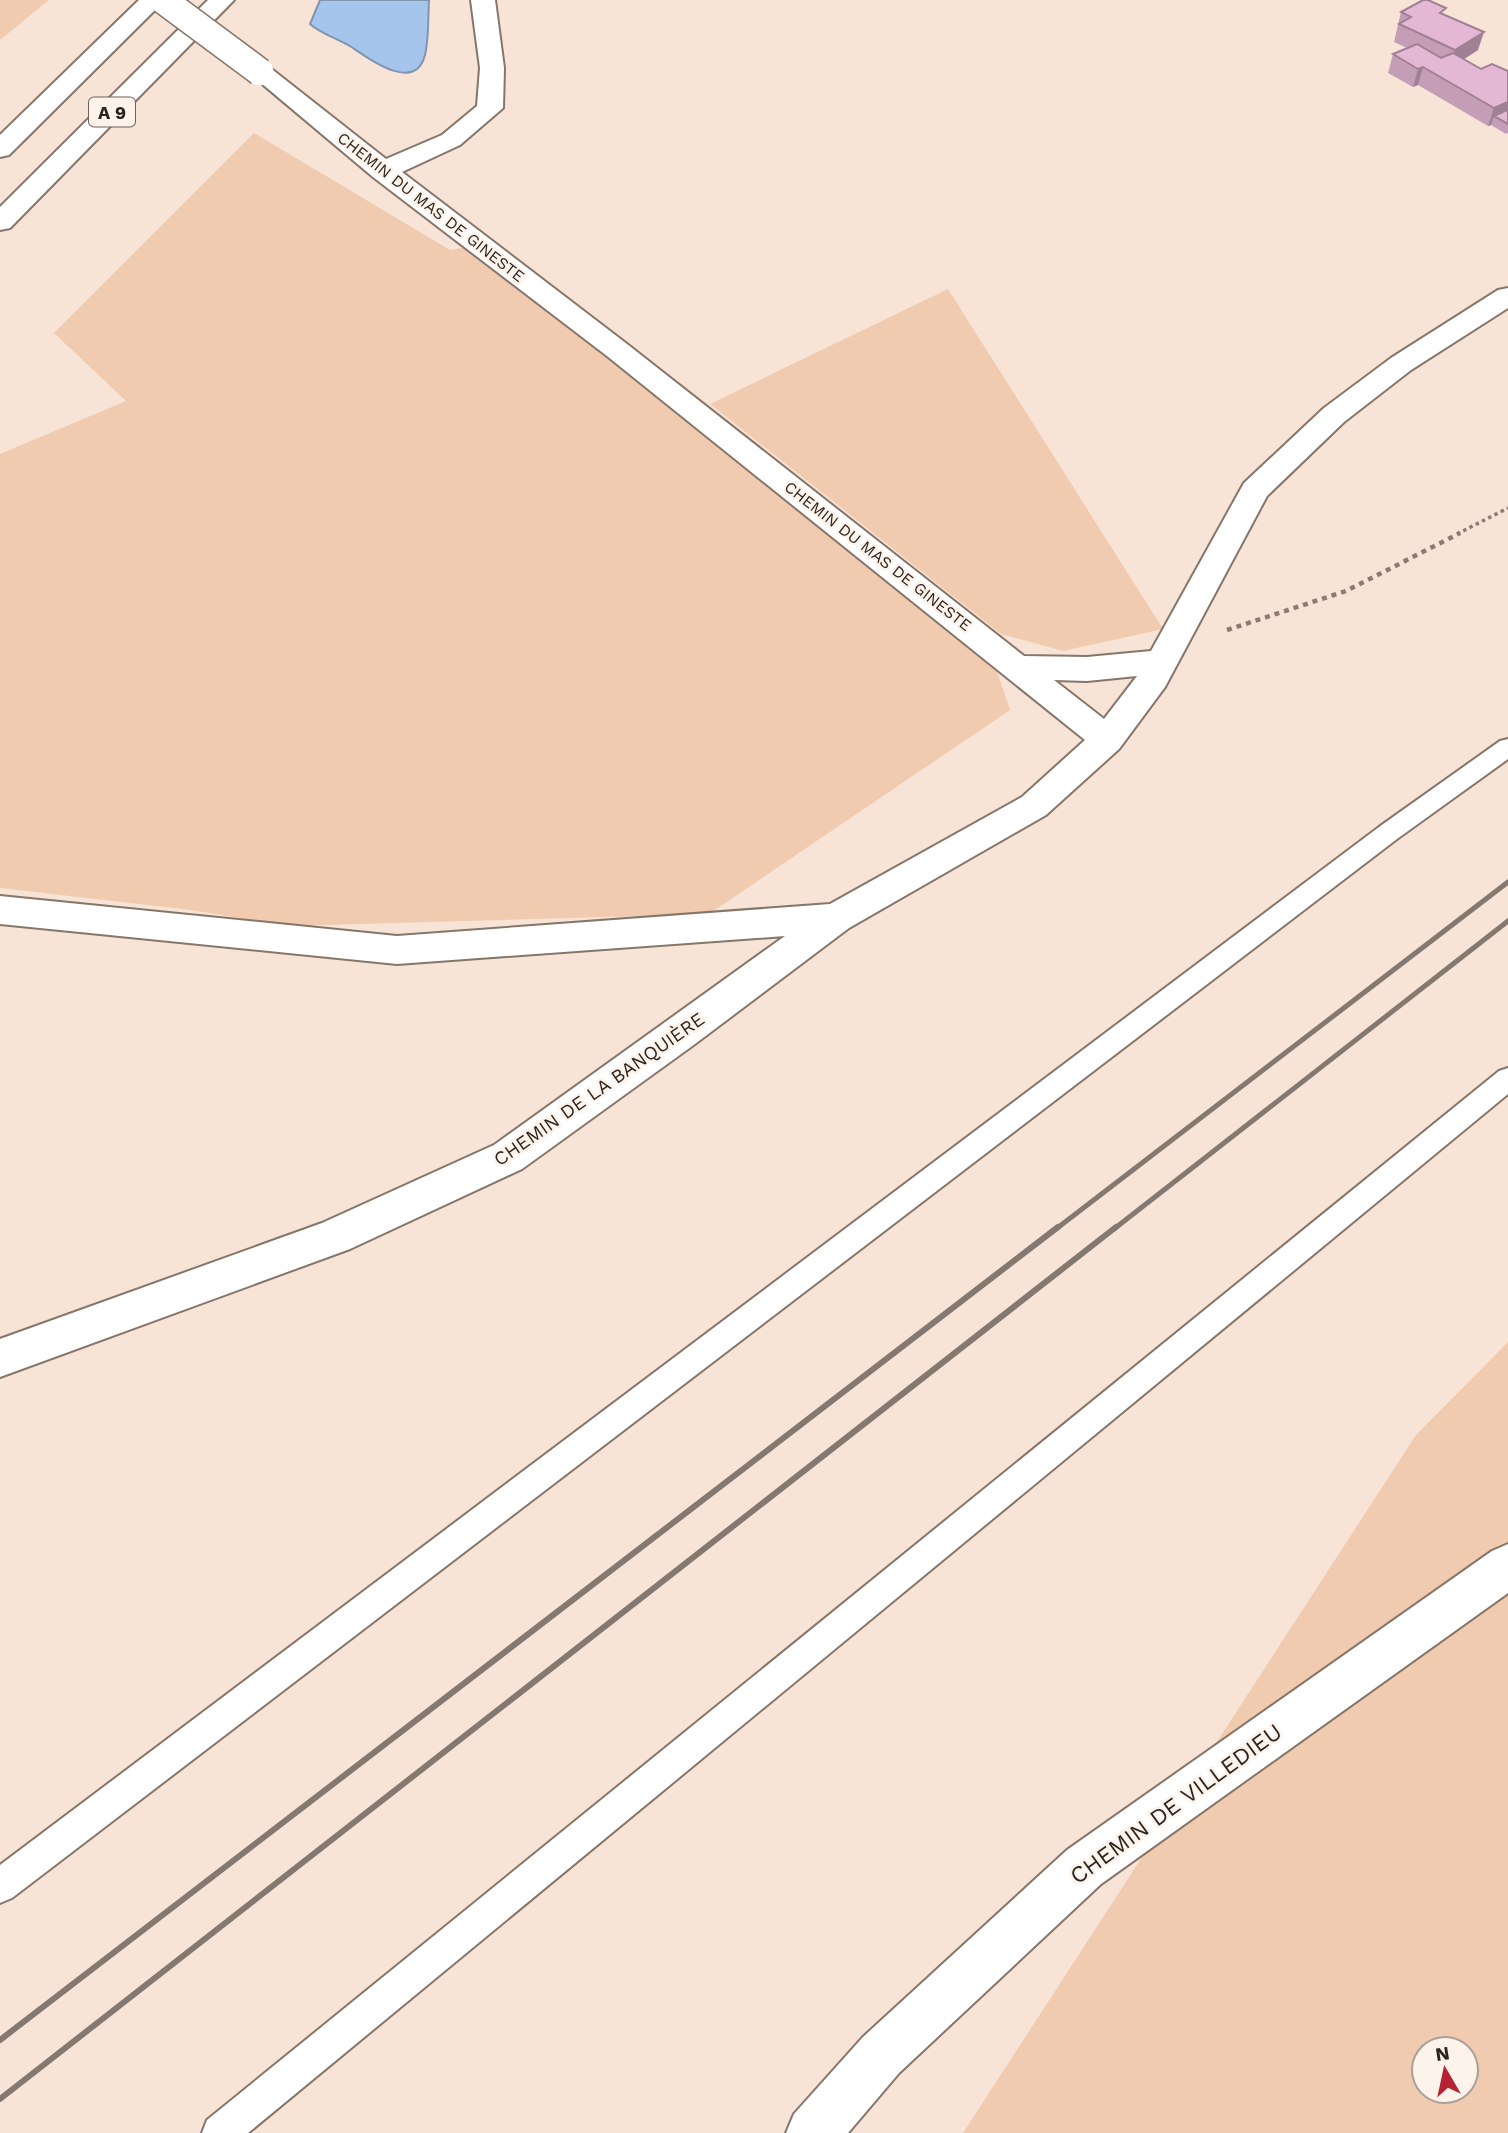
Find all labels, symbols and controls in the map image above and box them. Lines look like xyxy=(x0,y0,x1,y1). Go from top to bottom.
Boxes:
road number: A 9 xyxy=(89,98,135,127)
street label: CHEMIN DU MAS DE GINESTE xyxy=(334,128,528,286)
street label: CHEMIN DU MAS DE GINESTE xyxy=(781,477,975,635)
street label: CHEMIN DE LA BANQUIÈRE xyxy=(489,1007,709,1171)
street label: CHEMIN DE VILLEDIEU xyxy=(1065,1718,1287,1890)
north arrow xyxy=(1410,2035,1480,2105)
text: N xyxy=(1434,2041,1451,2066)

